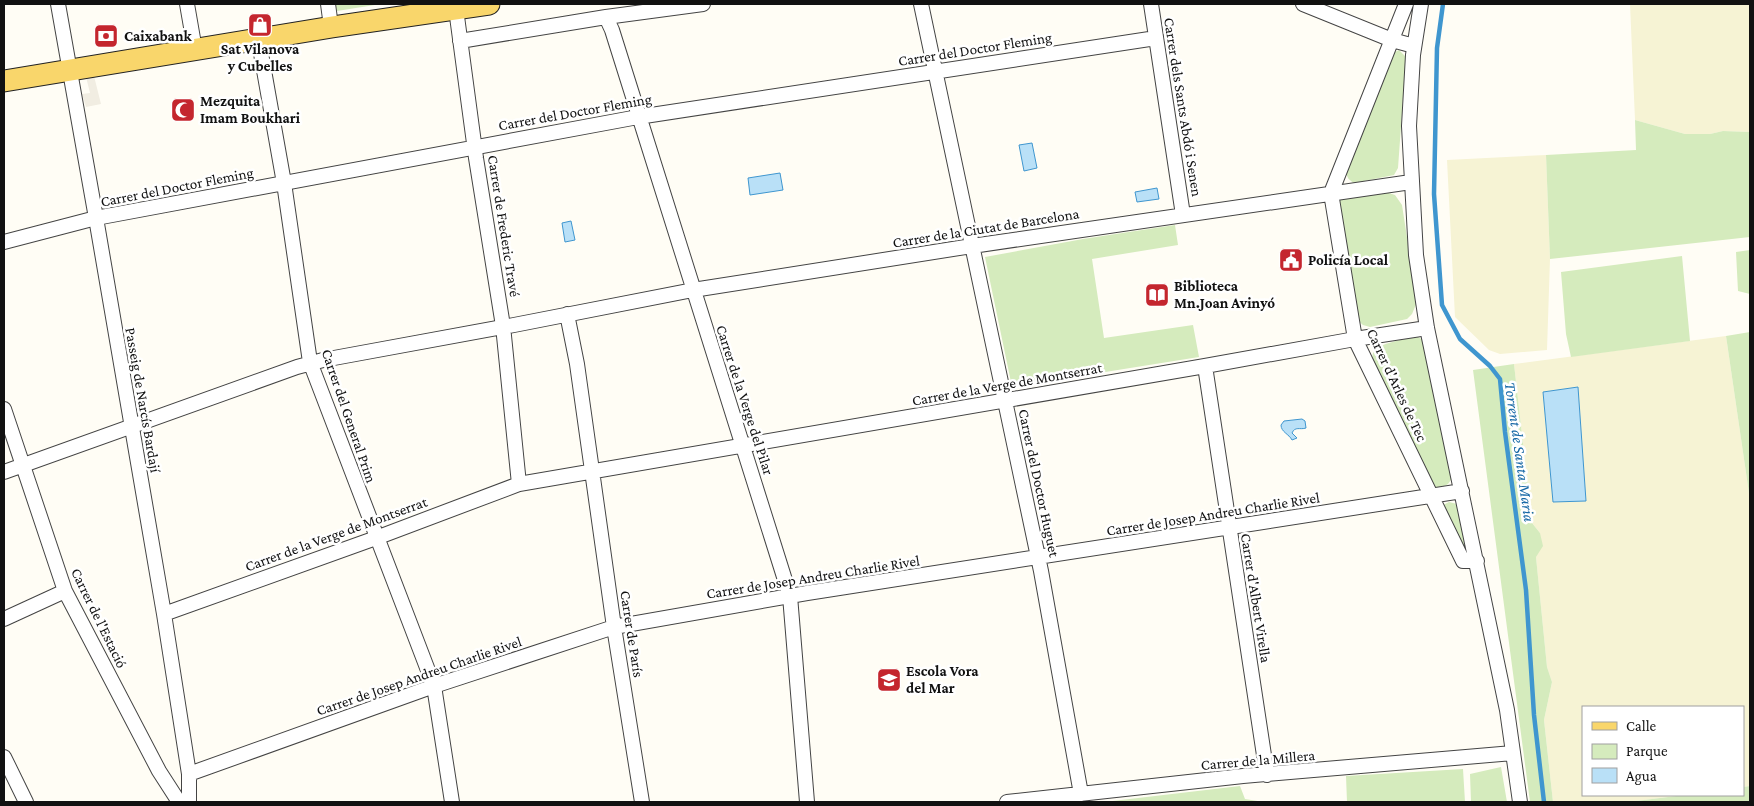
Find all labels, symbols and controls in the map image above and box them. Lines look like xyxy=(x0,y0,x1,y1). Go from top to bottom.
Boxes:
shop icon: Sat Vilanova y Cubelles xyxy=(247,12,273,38)
street label: Carrer dels Sants Abdó i Senen xyxy=(1161,16,1205,198)
bank icon: Caixabank xyxy=(93,23,119,49)
place label: Caixabank xyxy=(124,28,193,44)
street label: Carrer del Doctor Fleming xyxy=(897,29,1053,70)
place label: Sat Vilanova y Cubelles xyxy=(221,41,300,74)
street label: Carrer del Doctor Fleming xyxy=(497,91,653,134)
place label: Mezquita Imam Boukhari xyxy=(200,93,301,126)
mosque icon: Mezquita Imam Boukhari xyxy=(170,97,196,123)
street label: Carrer de Frederic Travé xyxy=(485,154,523,298)
street label: Carrer del Doctor Fleming xyxy=(99,164,255,211)
street label: Carrer de la Ciutat de Barcelona xyxy=(892,205,1081,251)
public building icon: Policía Local xyxy=(1278,247,1304,273)
place label: Policía Local xyxy=(1308,252,1389,268)
place label: Biblioteca Mn.Joan Avinyó xyxy=(1174,278,1275,311)
library icon: Biblioteca Mn.Joan Avinyó xyxy=(1144,282,1170,308)
street label: Carrer de la Verge del Pilar xyxy=(712,323,777,478)
street label: Passeig de Narcís Bardají xyxy=(121,326,164,475)
street label: Carrer d'Arles de Tec xyxy=(1364,326,1431,445)
street label: Carrer del General Prim xyxy=(319,347,379,485)
street label: Carrer de la Verge de Montserrat xyxy=(911,359,1105,410)
water label: Torrent de Santa Maria xyxy=(1502,381,1538,523)
street label: Carrer del Doctor Huguet xyxy=(1015,408,1063,560)
street label: Carrer de Josep Andreu Charlie Rivel xyxy=(1105,489,1321,540)
street label: Carrer de la Verge de Montserrat xyxy=(243,493,431,575)
street label: Carrer d'Albert Virella xyxy=(1238,532,1274,664)
street label: Carrer de Josep Andreu Charlie Rivel xyxy=(705,552,921,603)
street label: Carrer de l'Estació xyxy=(68,566,130,670)
street label: Carrer de París xyxy=(617,590,647,679)
street label: Carrer de Josep Andreu Charlie Rivel xyxy=(314,633,524,720)
place label: Escola Vora del Mar xyxy=(906,663,979,696)
school or university icon: Escola Vora del Mar xyxy=(876,667,902,693)
legend xyxy=(1582,706,1744,796)
text: Calle xyxy=(1626,718,1657,734)
text: Parque xyxy=(1626,743,1668,760)
street label: Carrer de la Millera xyxy=(1200,747,1316,773)
text: Agua xyxy=(1626,768,1657,785)

